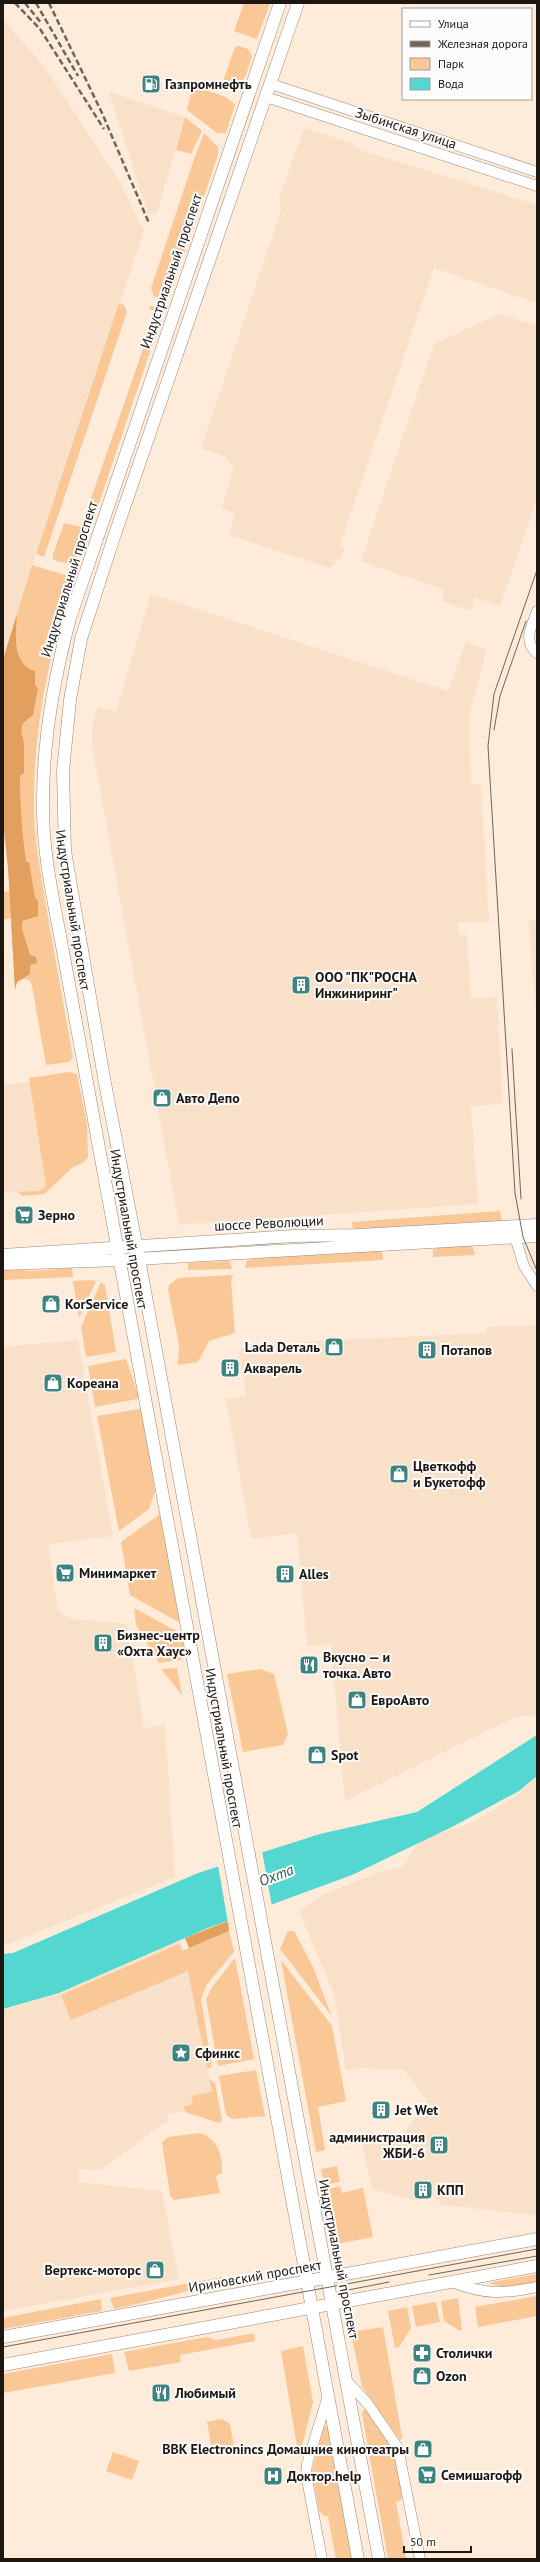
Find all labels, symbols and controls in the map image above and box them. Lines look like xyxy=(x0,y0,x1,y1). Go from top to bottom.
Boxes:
legend xyxy=(402,8,532,100)
text: Улица xyxy=(438,16,469,31)
text: Железная дорога xyxy=(437,36,528,51)
text: Парк xyxy=(438,56,464,71)
fuel station icon: Газпромнефть xyxy=(140,73,162,95)
place label: Газпромнефть xyxy=(165,75,252,93)
text: Вода xyxy=(438,76,464,91)
street label: Зыбинская улица xyxy=(353,103,459,153)
street label: Индустриальный проспект xyxy=(136,191,206,351)
street label: Индустриальный проспект xyxy=(37,498,101,659)
street label: Индустриальный проспект xyxy=(51,828,95,992)
place label: ООО "ПК"РОСНА Инжиниринг" xyxy=(315,968,417,1002)
building icon: ООО "ПК"РОСНА Инжиниринг" xyxy=(290,974,312,996)
shop icon: Авто Депо xyxy=(151,1087,173,1109)
place label: Авто Депо xyxy=(176,1089,240,1107)
street label: Индустриальный проспект xyxy=(106,1147,152,1311)
supermarket icon: Зерно xyxy=(13,1204,35,1226)
place label: Зерно xyxy=(38,1206,76,1224)
street label: шоссе Революции xyxy=(214,1211,324,1235)
shop icon: KorService xyxy=(40,1293,62,1315)
place label: KorService xyxy=(65,1295,128,1313)
shop icon: Lada Dеталь xyxy=(323,1336,345,1358)
place label: Lada Dеталь xyxy=(245,1338,320,1356)
building icon: Потапов xyxy=(416,1339,438,1361)
place label: Потапов xyxy=(441,1341,492,1359)
building icon: Акварель xyxy=(219,1357,241,1379)
place label: Акварель xyxy=(244,1359,302,1377)
shop icon: Кореана xyxy=(42,1372,64,1394)
place label: Кореана xyxy=(67,1374,119,1392)
place label: Цветкофф и Букетофф xyxy=(413,1457,486,1491)
shop icon: Цветкофф и Букетофф xyxy=(388,1463,410,1485)
supermarket icon: Минимаркет xyxy=(54,1562,76,1584)
building icon: Alles xyxy=(274,1563,296,1585)
place label: Минимаркет xyxy=(79,1564,157,1582)
place label: Alles xyxy=(299,1565,329,1583)
place label: Бизнес-центр «Охта Хаус» xyxy=(117,1626,200,1660)
building icon: Бизнес-центр «Охта Хаус» xyxy=(92,1632,114,1654)
place label: Вкусно — и точка. Авто xyxy=(323,1648,392,1682)
restaurant icon: Вкусно — и точка. Авто xyxy=(298,1654,320,1676)
street label: Индустриальный проспект xyxy=(201,1666,247,1830)
shop icon: ЕвроАвто xyxy=(346,1689,368,1711)
place label: ЕвроАвто xyxy=(371,1691,430,1709)
shop icon: Spot xyxy=(306,1744,328,1766)
place label: Spot xyxy=(331,1746,358,1764)
water label: Охта xyxy=(256,1859,297,1890)
place icon: Сфинкс xyxy=(170,2042,192,2064)
place label: Сфинкс xyxy=(195,2044,240,2062)
building icon: Jet Wet xyxy=(370,2099,392,2121)
place label: Jet Wet xyxy=(394,2101,438,2119)
place label: администрация ЖБИ-6 xyxy=(329,2128,425,2162)
building icon: администрация ЖБИ-6 xyxy=(428,2134,450,2156)
street label: Индустриальный проспект xyxy=(315,2178,363,2341)
building icon: КПП xyxy=(412,2179,434,2201)
place label: КПП xyxy=(437,2181,464,2199)
street label: Ириновский проспект xyxy=(187,2255,323,2297)
shop icon: Вертекс-моторс xyxy=(144,2259,166,2281)
place label: Вертекс-моторс xyxy=(44,2261,141,2279)
pharmacy icon: Столички xyxy=(411,2342,433,2364)
place label: Столички xyxy=(436,2344,492,2362)
shop icon: Ozon xyxy=(411,2365,433,2387)
place label: Ozon xyxy=(436,2367,467,2385)
restaurant icon: Любимый xyxy=(150,2382,172,2404)
place label: Любимый xyxy=(174,2384,236,2402)
shop icon: BBK Electronincs Домашние кинотеатры xyxy=(412,2438,434,2460)
place label: BBK Electronincs Домашние кинотеатры xyxy=(162,2440,409,2458)
supermarket icon: Семишагофф xyxy=(416,2464,438,2486)
hospital icon: Доктор.help xyxy=(262,2465,284,2487)
place label: Семишагофф xyxy=(441,2466,522,2484)
place label: Доктор.help xyxy=(287,2467,362,2485)
scale bar xyxy=(404,2528,471,2554)
text: 50 m xyxy=(410,2534,436,2549)

